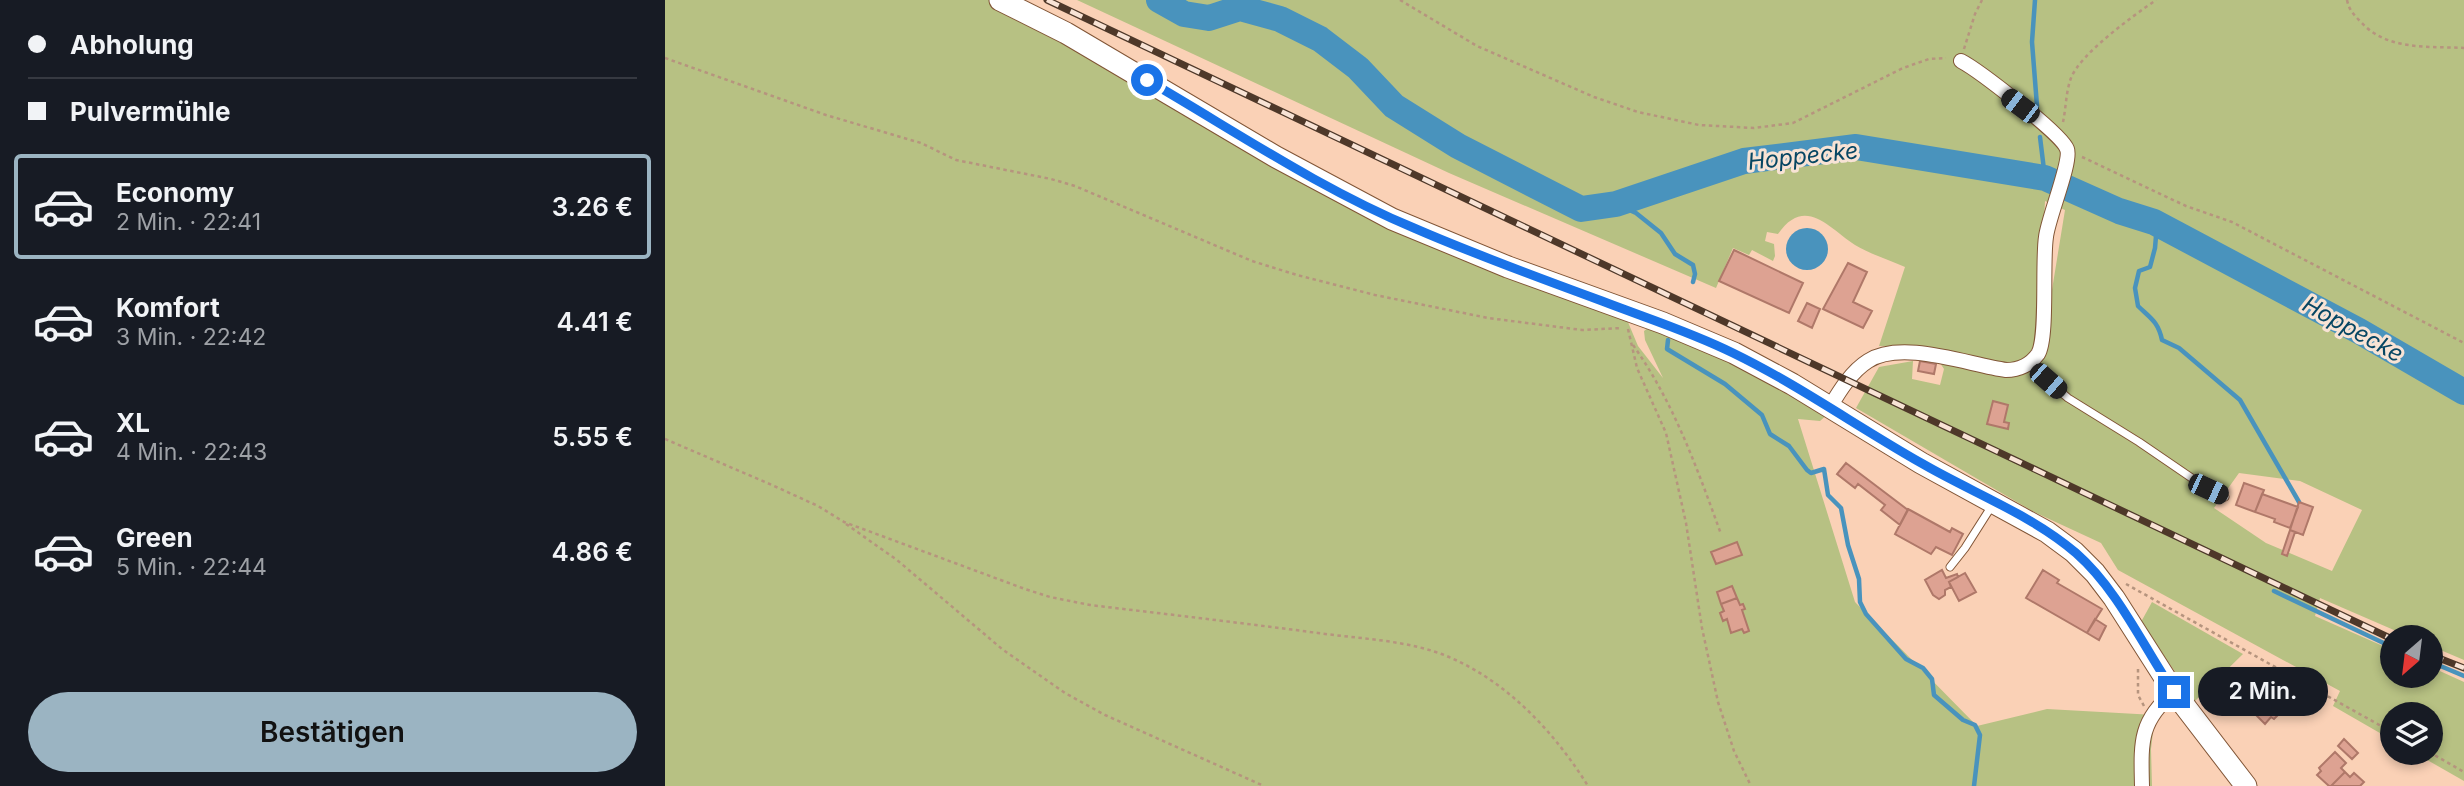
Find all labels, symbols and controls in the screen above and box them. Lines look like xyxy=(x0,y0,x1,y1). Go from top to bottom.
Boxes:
text: Abholung xyxy=(70,29,194,60)
route start xyxy=(1131,64,1163,96)
car xyxy=(1997,85,2044,127)
text: Pulvermühle xyxy=(70,96,230,127)
water label: Hoppecke xyxy=(1746,136,1860,176)
icon: car xyxy=(32,175,95,238)
text: Economy xyxy=(116,177,234,208)
text: 3.26 € xyxy=(552,191,633,222)
text: 2 Min. · 22:41 xyxy=(116,208,261,236)
icon: car xyxy=(32,290,95,353)
water label: Hoppecke xyxy=(2298,290,2408,368)
text: Komfort xyxy=(116,292,220,323)
text: 4.41 € xyxy=(557,306,633,337)
text: 3 Min. · 22:42 xyxy=(116,323,266,351)
car xyxy=(2026,359,2071,403)
icon: car xyxy=(32,405,95,468)
text: XL xyxy=(116,407,150,438)
text: 5.55 € xyxy=(552,421,633,452)
text: 4 Min. · 22:43 xyxy=(116,438,267,466)
car xyxy=(2185,471,2232,507)
icon: car xyxy=(32,520,95,583)
text: Green xyxy=(116,522,193,553)
text: 4.86 € xyxy=(551,536,633,567)
text: 5 Min. · 22:44 xyxy=(116,553,267,581)
north arrow xyxy=(2380,625,2443,688)
map controls xyxy=(2380,625,2443,765)
callout: 2 Min. xyxy=(2199,668,2328,716)
route end xyxy=(2158,676,2190,708)
text: 2 Min. xyxy=(2229,677,2297,705)
button: Bestätigen xyxy=(28,692,637,772)
button: layers xyxy=(2380,702,2443,765)

